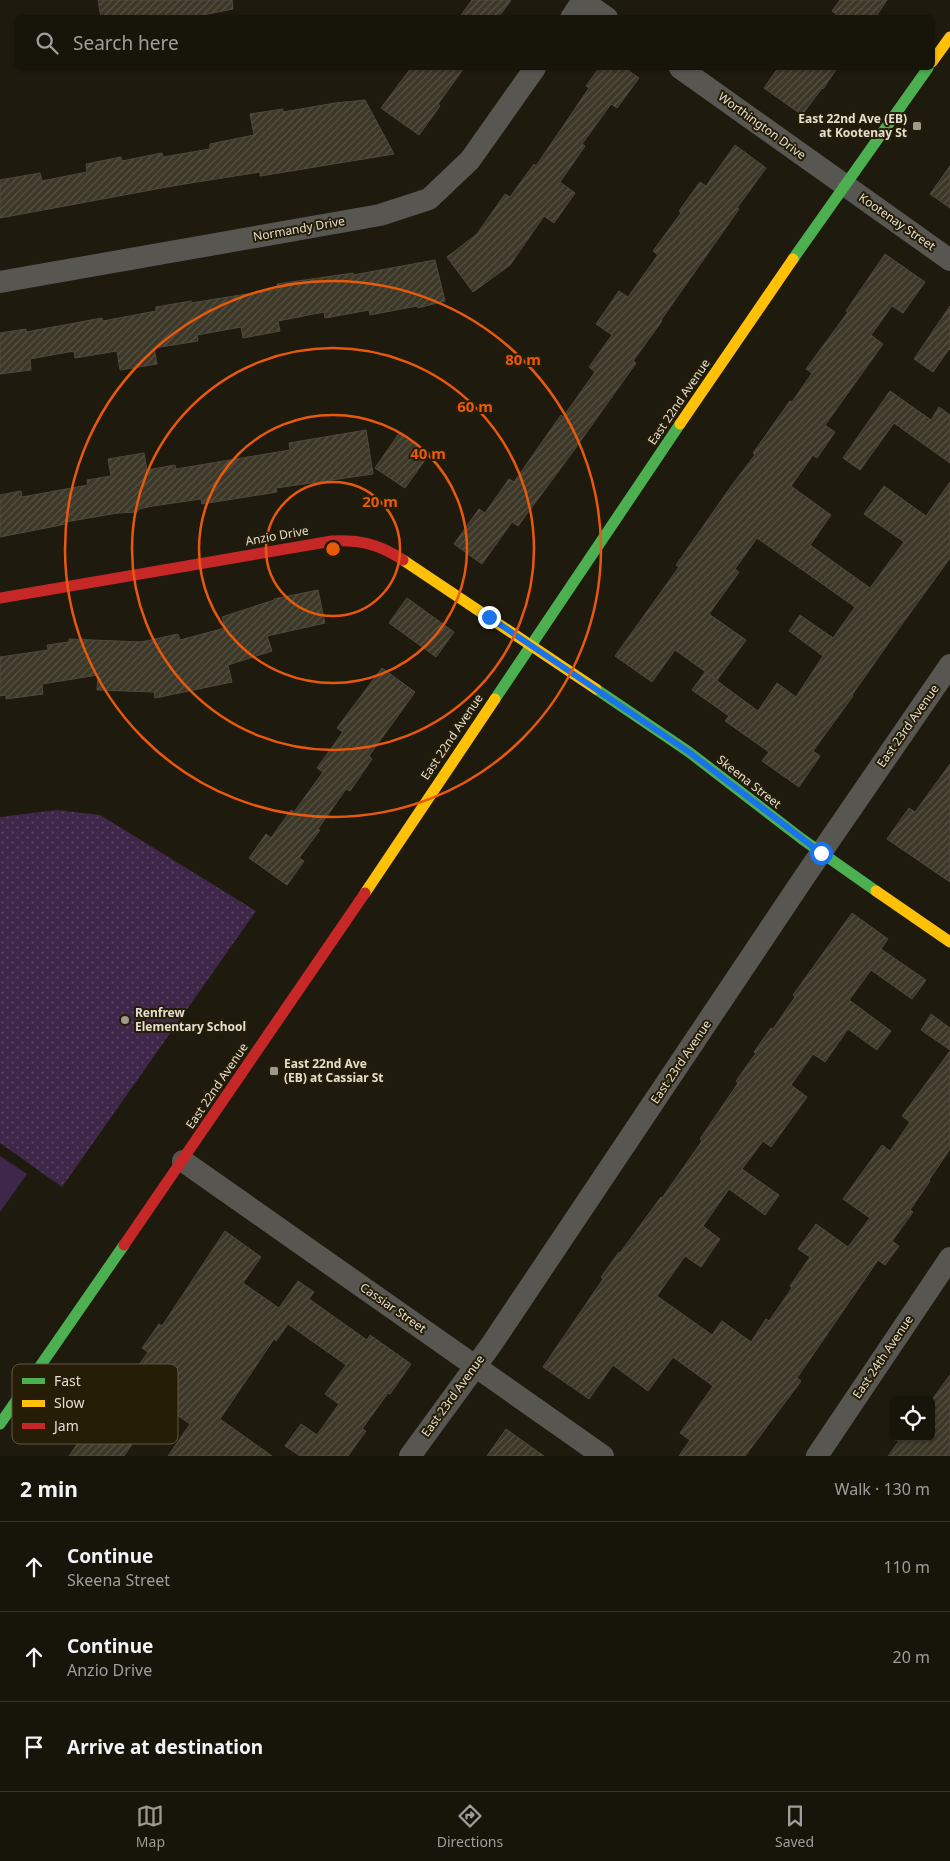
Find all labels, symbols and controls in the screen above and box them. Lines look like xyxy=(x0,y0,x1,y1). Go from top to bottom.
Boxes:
search box xyxy=(15,15,935,70)
icon: search xyxy=(33,29,61,57)
text: Search here xyxy=(73,30,179,56)
street label: Worthington Drive xyxy=(715,88,810,163)
place label: East 22nd Ave (EB) at Kootenay St xyxy=(798,110,907,141)
marker: East 22nd Ave (EB) at Kootenay St xyxy=(911,120,923,132)
street label: Kootenay Street xyxy=(856,189,940,255)
street label: Normandy Drive xyxy=(252,212,346,245)
text: 80 m xyxy=(505,349,541,369)
street label: East 22nd Avenue xyxy=(643,355,714,448)
text: 60 m xyxy=(457,396,493,416)
text: 40 m xyxy=(410,443,446,463)
text: 20 m xyxy=(362,491,398,511)
street label: Anzio Drive xyxy=(244,522,310,549)
centre of rings xyxy=(324,540,342,558)
route end xyxy=(478,606,501,629)
street label: East 23rd Avenue xyxy=(873,681,943,771)
street label: East 22nd Avenue xyxy=(416,690,487,783)
street label: Skeena Street xyxy=(714,751,786,813)
route start xyxy=(810,842,833,865)
place label: Renfrew Elementary School xyxy=(135,1004,246,1035)
marker: Renfrew Elementary School xyxy=(119,1014,131,1026)
street label: East 23rd Avenue xyxy=(646,1016,715,1107)
street label: East 22nd Avenue xyxy=(181,1039,252,1132)
place label: East 22nd Ave (EB) at Cassiar St xyxy=(284,1055,384,1086)
marker: East 22nd Ave (EB) at Cassiar St xyxy=(268,1065,280,1077)
street label: Cassiar Street xyxy=(357,1278,430,1337)
street label: East 24th Avenue xyxy=(848,1311,917,1402)
street label: East 23rd Avenue xyxy=(417,1351,488,1440)
legend xyxy=(12,1364,178,1444)
text: Fast xyxy=(54,1371,81,1390)
text: Slow xyxy=(54,1393,85,1412)
map controls xyxy=(890,1396,935,1441)
button: locate xyxy=(890,1396,935,1441)
text: Jam xyxy=(52,1416,79,1435)
text: 2 min xyxy=(20,1475,78,1503)
text: Walk · 130 m xyxy=(835,1478,930,1500)
text: Continue xyxy=(67,1543,153,1569)
icon: ahead xyxy=(20,1553,48,1581)
text: 110 m xyxy=(883,1556,930,1578)
text: Skeena Street xyxy=(67,1569,170,1591)
text: Continue xyxy=(67,1633,153,1659)
icon: ahead xyxy=(20,1643,48,1671)
text: 20 m xyxy=(893,1646,930,1668)
text: Anzio Drive xyxy=(67,1659,152,1681)
icon: arrive xyxy=(20,1733,48,1761)
text: Arrive at destination xyxy=(67,1734,263,1760)
tab: Map xyxy=(136,1802,165,1851)
tab: Directions xyxy=(437,1802,503,1851)
tab: Saved xyxy=(775,1802,814,1851)

